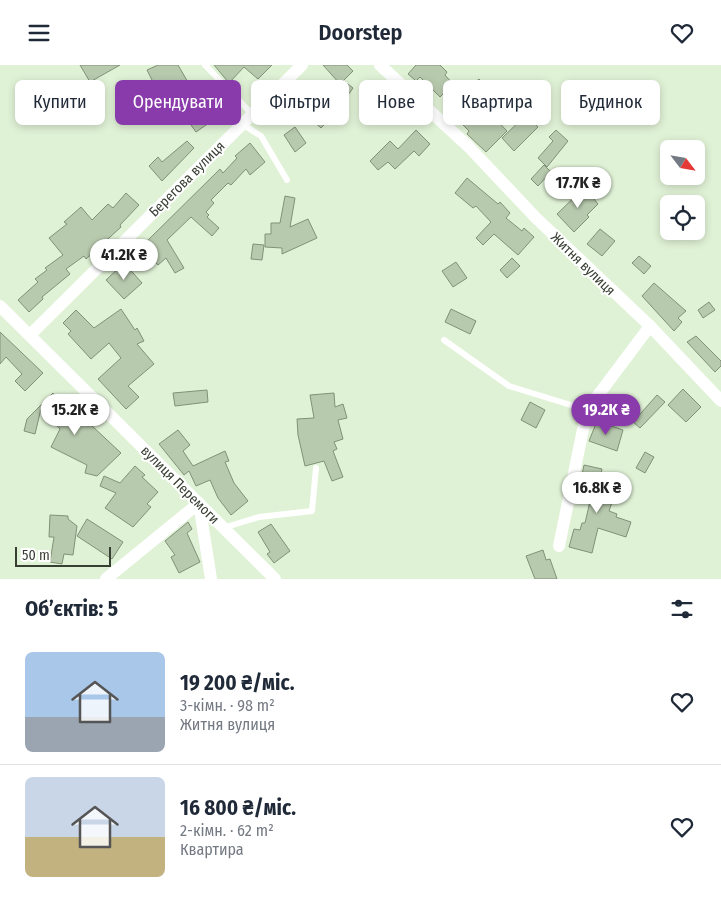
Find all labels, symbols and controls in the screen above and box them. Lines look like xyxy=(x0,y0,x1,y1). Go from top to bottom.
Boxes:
icon: menu xyxy=(25,19,53,47)
text: Doorstep xyxy=(318,19,403,46)
icon: heart xyxy=(668,19,696,47)
chip: Купити xyxy=(15,80,105,125)
chip: Орендувати xyxy=(115,80,241,125)
chip: Фільтри xyxy=(251,80,349,125)
chip: Нове xyxy=(359,80,433,125)
chip: Квартира xyxy=(443,80,551,125)
chip: Будинок xyxy=(561,80,660,125)
street label: Берегова вулиця xyxy=(146,138,228,220)
north arrow xyxy=(660,140,705,185)
map controls xyxy=(660,140,705,240)
pin: 17.7K ₴ xyxy=(532,167,624,209)
text: 17.7K ₴ xyxy=(555,173,601,192)
button: locate xyxy=(660,195,705,240)
street label: Житня вулиця xyxy=(547,229,619,299)
pin: 41.2K ₴ xyxy=(78,239,170,281)
text: 41.2K ₴ xyxy=(101,245,147,264)
pin: 15.2K ₴ xyxy=(29,393,121,436)
pin: 19.2K ₴ xyxy=(560,393,652,436)
text: 15.2K ₴ xyxy=(52,400,98,419)
text: 19.2K ₴ xyxy=(582,400,630,419)
street label: вулиця Перемоги xyxy=(137,442,223,528)
pin: 16.8K ₴ xyxy=(551,471,643,514)
text: 16.8K ₴ xyxy=(573,478,621,497)
scale bar xyxy=(15,544,111,567)
text: 50 m xyxy=(22,547,50,564)
icon: filters xyxy=(668,595,696,623)
text: Об’єктів: 5 xyxy=(25,596,118,622)
text: 19 200 ₴/міс. xyxy=(180,670,295,696)
icon: home xyxy=(65,672,125,732)
icon: heart xyxy=(668,688,696,716)
text: 3-кімн. · 98 m² xyxy=(180,696,275,715)
text: Житня вулиця xyxy=(180,715,275,734)
text: 16 800 ₴/міс. xyxy=(180,795,296,821)
icon: home xyxy=(65,797,125,857)
icon: heart xyxy=(668,813,696,841)
text: 2-кімн. · 62 m² xyxy=(180,821,274,840)
text: Квартира xyxy=(180,840,244,859)

